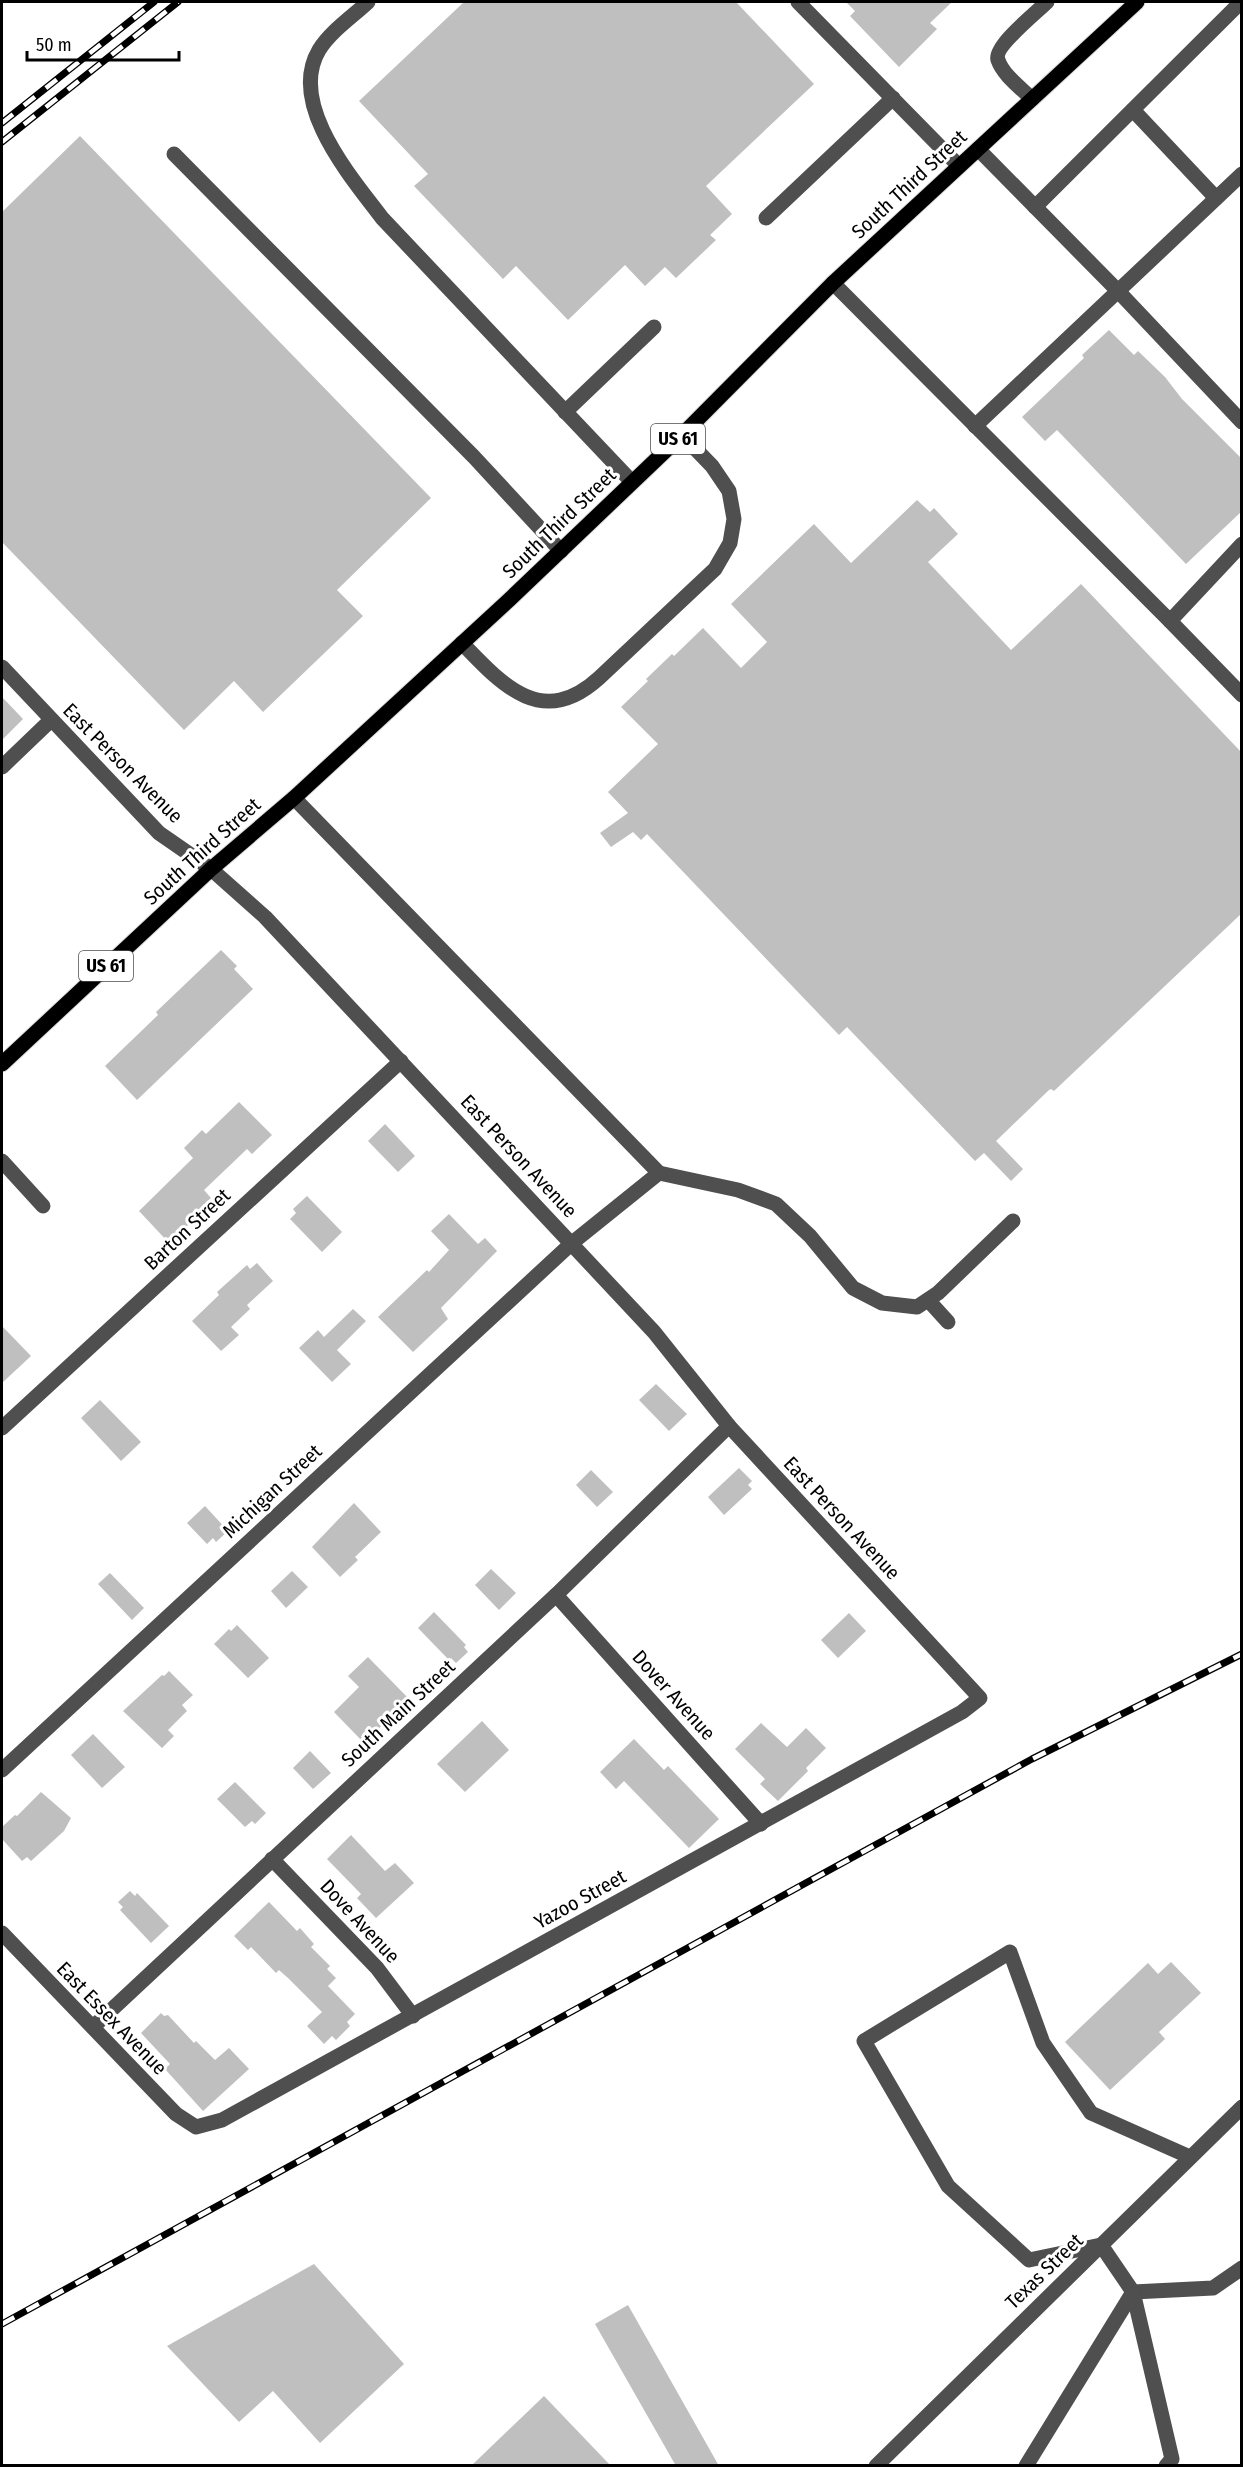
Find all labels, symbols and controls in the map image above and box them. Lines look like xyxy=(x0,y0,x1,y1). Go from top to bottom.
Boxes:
scale bar xyxy=(27,24,178,62)
text: 50 m xyxy=(36,34,72,56)
street label: South Third Street xyxy=(846,124,972,243)
road number: US 61 xyxy=(651,424,705,454)
street label: South Third Street xyxy=(497,462,621,583)
street label: East Person Avenue xyxy=(58,698,188,828)
street label: South Third Street xyxy=(139,792,266,910)
road number: US 61 xyxy=(79,951,133,981)
street label: East Person Avenue xyxy=(456,1090,582,1222)
street label: Barton Street xyxy=(139,1183,235,1275)
street label: Michigan Street xyxy=(218,1439,327,1543)
street label: East Person Avenue xyxy=(779,1452,905,1584)
street label: Dover Avenue xyxy=(627,1645,721,1745)
street label: South Main Street xyxy=(336,1654,460,1772)
street label: Yazoo Street xyxy=(530,1864,630,1934)
street label: Dove Avenue xyxy=(315,1874,405,1968)
street label: East Essex Avenue xyxy=(52,1956,172,2080)
street label: Texas Street xyxy=(1000,2228,1088,2314)

